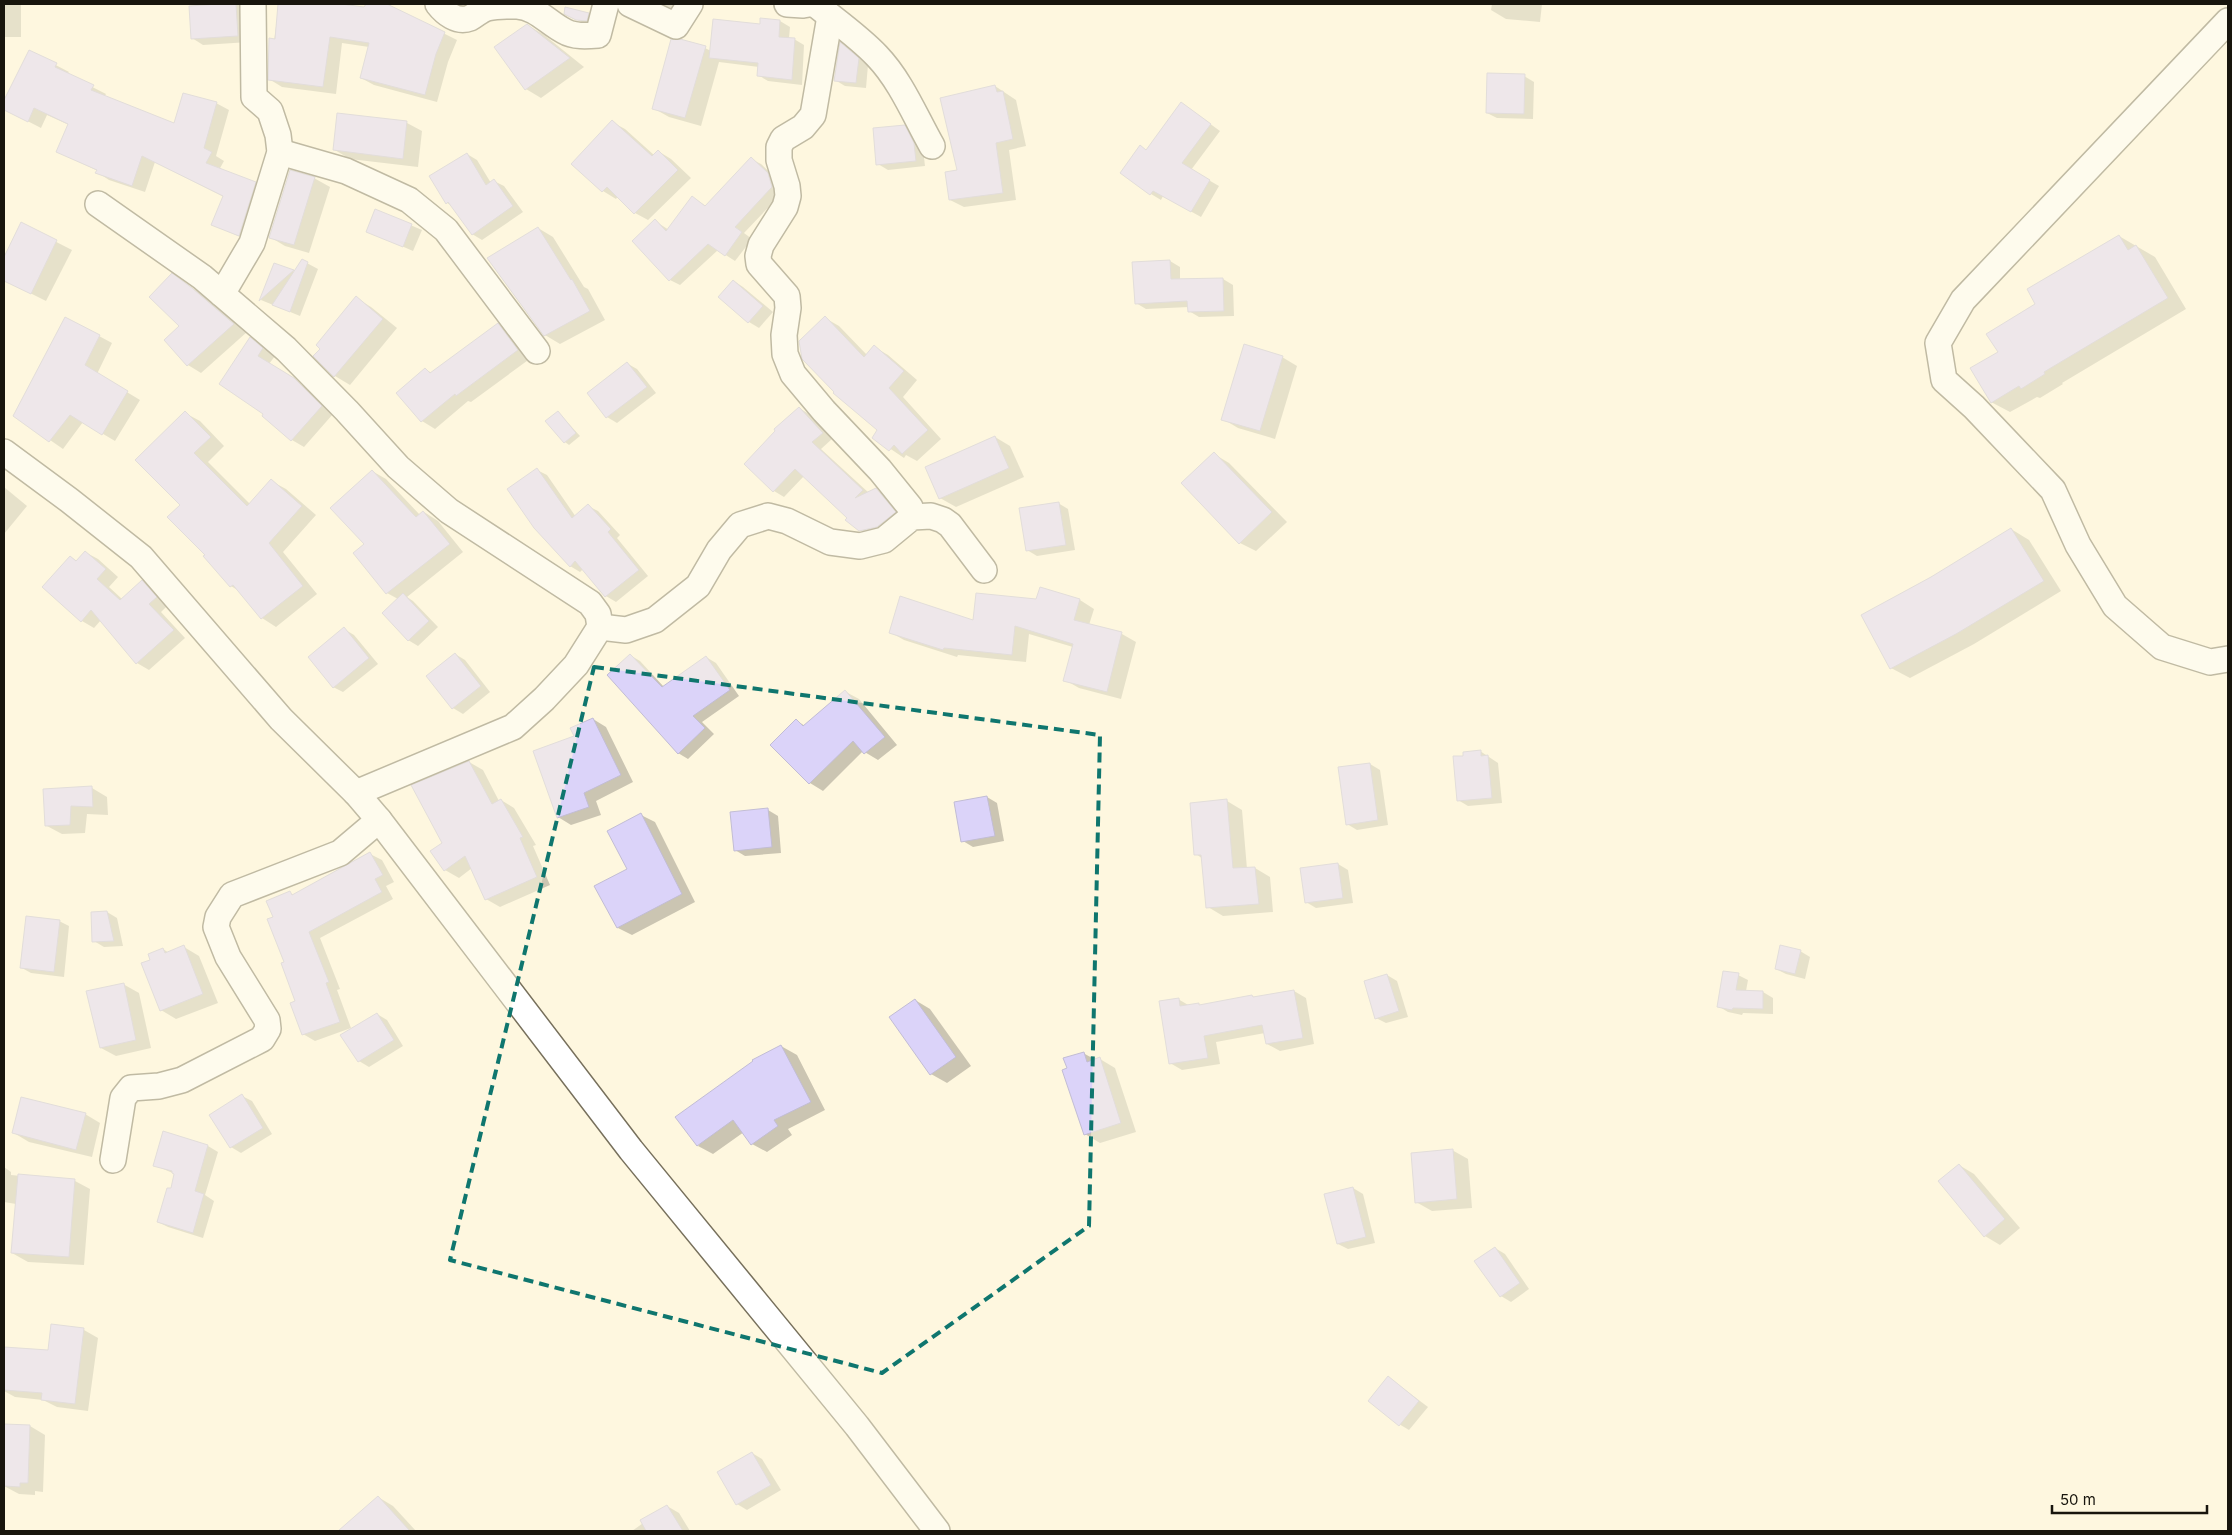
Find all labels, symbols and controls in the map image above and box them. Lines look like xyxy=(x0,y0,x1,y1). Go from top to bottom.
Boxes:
scale bar xyxy=(2052,1482,2207,1514)
text: 50 m xyxy=(2060,1490,2096,1509)

